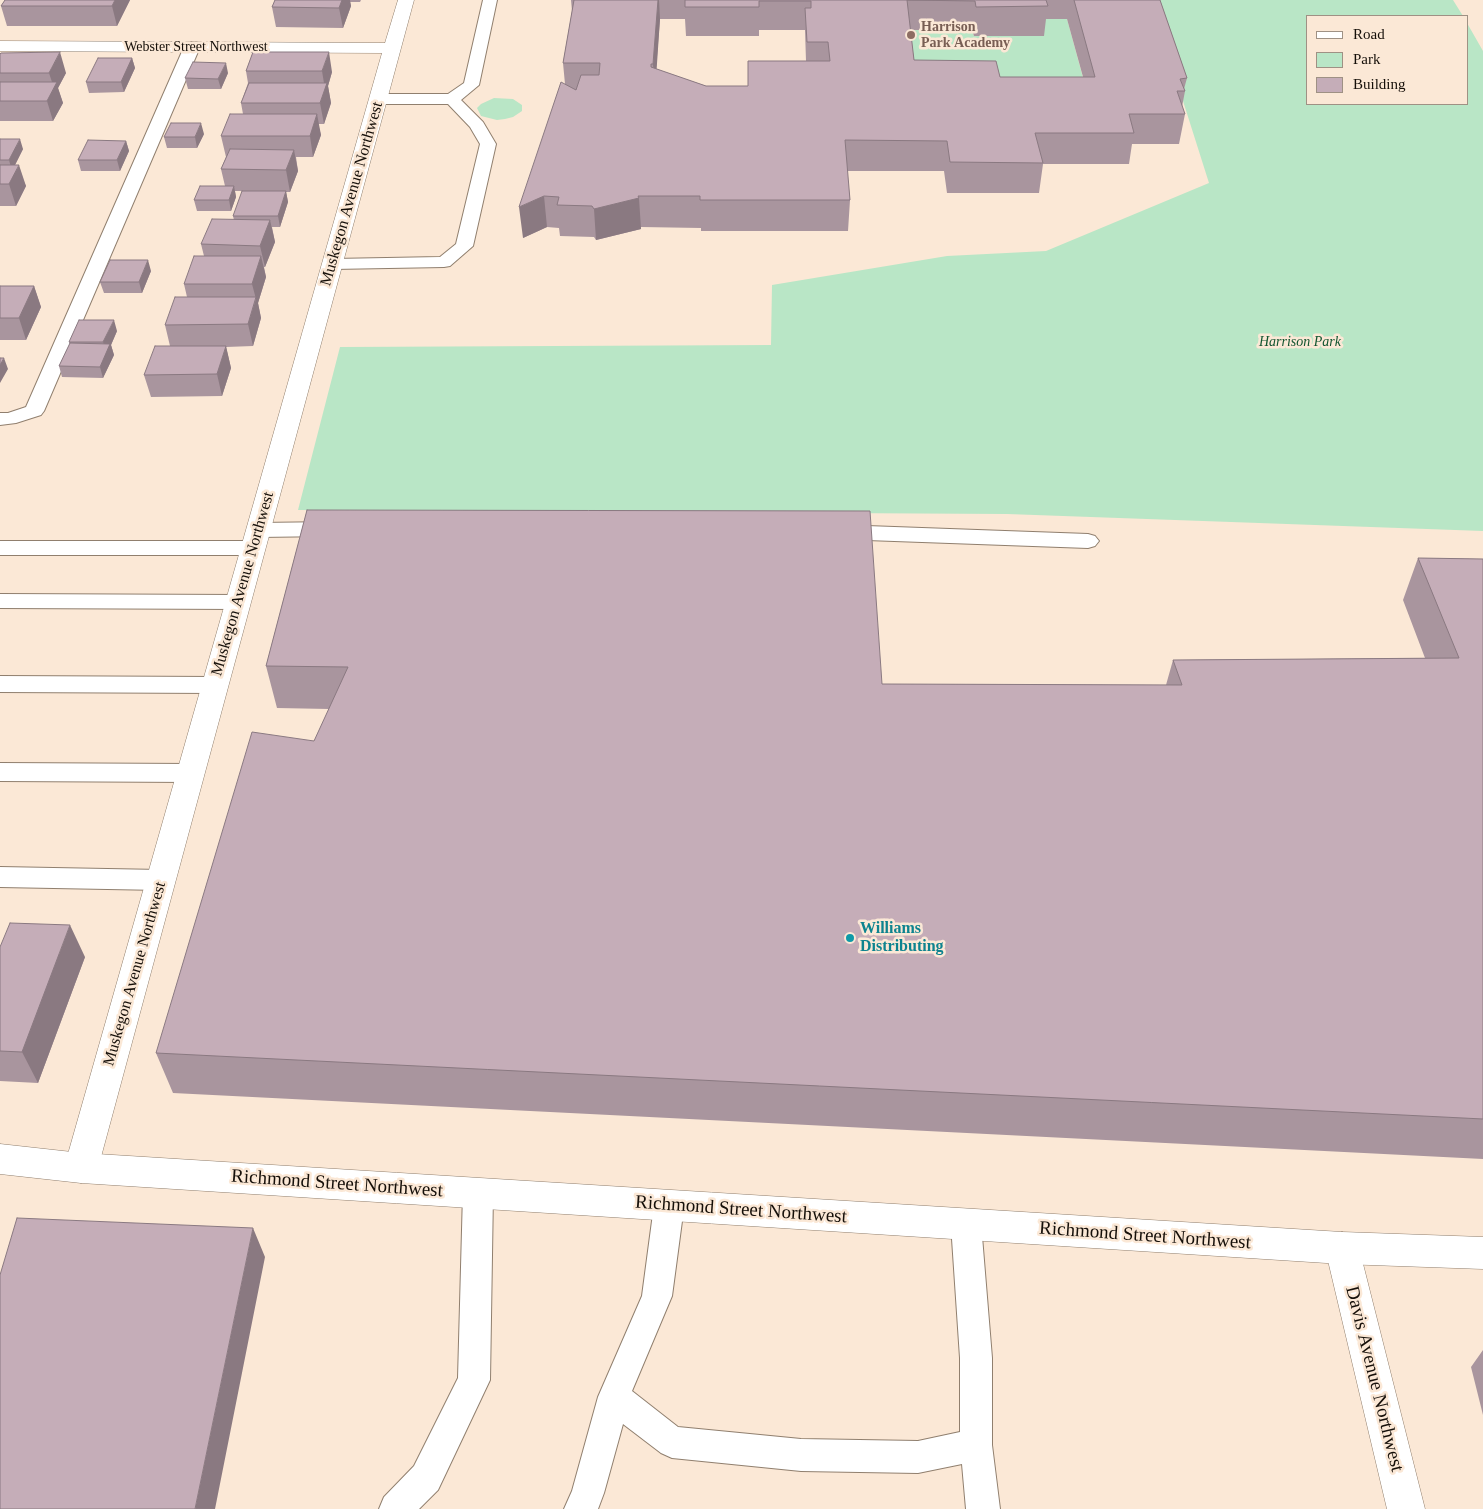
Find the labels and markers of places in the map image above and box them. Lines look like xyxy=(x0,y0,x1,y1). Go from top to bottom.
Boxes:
place label: Harrison Park Academy xyxy=(921,19,1010,52)
marker: Harrison Park Academy xyxy=(905,29,917,41)
place label: Williams Distributing xyxy=(860,919,944,957)
marker: Williams Distributing xyxy=(844,932,856,944)

